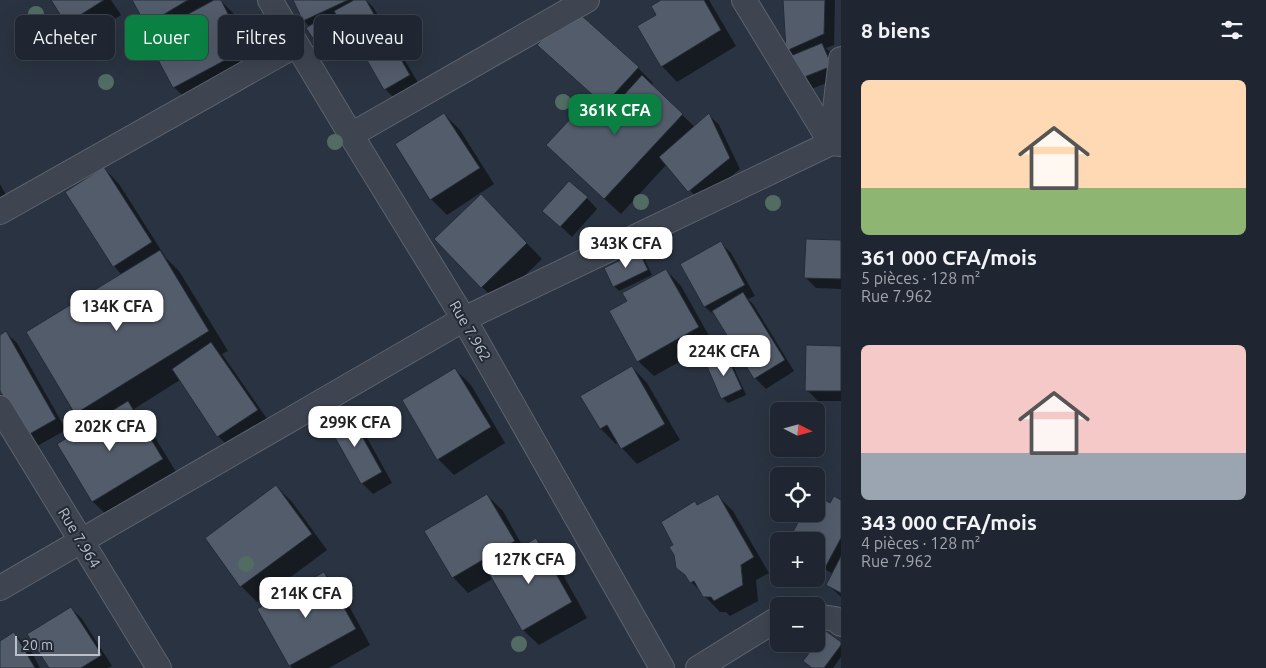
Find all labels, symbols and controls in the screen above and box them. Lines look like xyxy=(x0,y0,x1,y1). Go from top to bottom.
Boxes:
chip: Acheter xyxy=(15,15,115,60)
chip: Louer xyxy=(125,15,208,60)
chip: Filtres xyxy=(218,15,304,60)
chip: Nouveau xyxy=(314,15,422,60)
icon: filters xyxy=(1218,16,1246,44)
text: 8 biens xyxy=(861,18,931,42)
pin: 361K CFA xyxy=(563,94,667,136)
text: 361K CFA xyxy=(579,101,651,119)
icon: home xyxy=(1009,113,1099,203)
pin: 343K CFA xyxy=(574,226,678,269)
text: 343K CFA xyxy=(590,234,662,252)
text: 361 000 CFA/mois xyxy=(861,245,1037,269)
text: 5 pièces · 128 m² xyxy=(861,269,981,287)
text: Rue 7.962 xyxy=(861,287,933,305)
pin: 134K CFA xyxy=(65,290,169,332)
text: 134K CFA xyxy=(81,297,153,315)
street label: Rue 7.962 xyxy=(446,297,495,364)
pin: 224K CFA xyxy=(672,334,776,377)
text: 224K CFA xyxy=(688,342,760,360)
icon: home xyxy=(1009,378,1099,468)
north arrow xyxy=(770,402,825,458)
map controls xyxy=(770,402,825,652)
pin: 299K CFA xyxy=(303,406,407,448)
pin: 202K CFA xyxy=(58,410,162,452)
text: 299K CFA xyxy=(319,413,391,431)
text: 202K CFA xyxy=(74,417,146,435)
button: locate xyxy=(770,467,825,522)
street label: Rue 7.964 xyxy=(55,505,104,571)
text: 343 000 CFA/mois xyxy=(861,510,1037,534)
button: + xyxy=(770,532,825,587)
text: 4 pièces · 128 m² xyxy=(861,534,981,552)
pin: 127K CFA xyxy=(477,542,581,585)
text: 127K CFA xyxy=(493,550,565,568)
text: Rue 7.962 xyxy=(861,552,933,570)
pin: 214K CFA xyxy=(254,576,358,619)
text: 214K CFA xyxy=(270,584,342,602)
button: − xyxy=(770,597,825,652)
scale bar xyxy=(15,633,100,656)
text: 20 m xyxy=(22,637,53,653)

